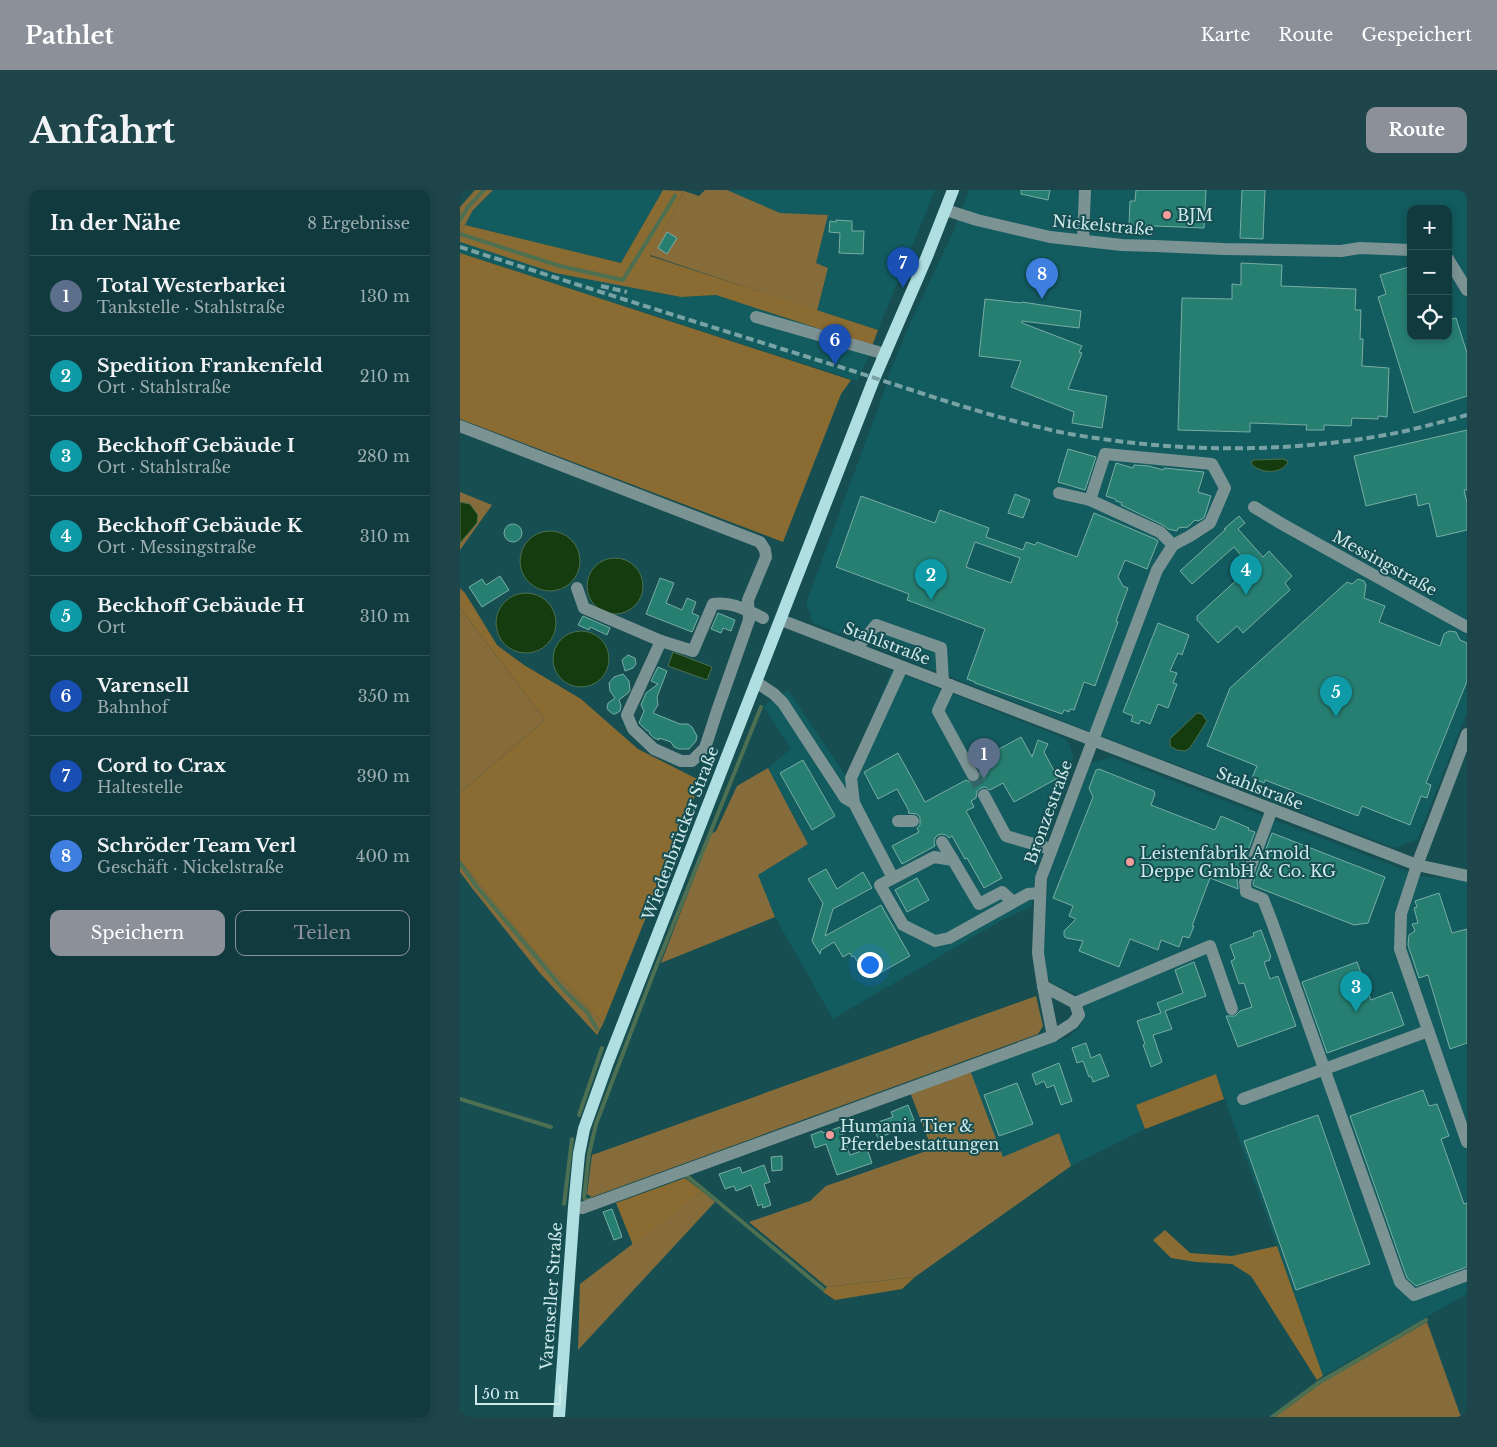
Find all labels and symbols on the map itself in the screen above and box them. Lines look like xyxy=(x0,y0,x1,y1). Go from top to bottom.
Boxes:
place label: BJM xyxy=(1177,205,1213,225)
marker: BJM xyxy=(1161,209,1173,221)
street label: Nickelstraße xyxy=(1051,211,1155,239)
pin: 7 xyxy=(887,247,919,288)
pin: 8 xyxy=(1026,258,1058,299)
pin: 6 xyxy=(819,324,851,365)
street label: Messingstraße xyxy=(1329,526,1441,600)
pin: 4 xyxy=(1230,554,1262,595)
pin: 2 xyxy=(915,559,947,600)
street label: Stahlstraße xyxy=(841,617,933,669)
pin: 5 xyxy=(1320,676,1352,717)
pin: 1 xyxy=(968,738,1000,779)
street label: Wiedenbrücker Straße xyxy=(637,743,722,924)
street label: Bronzestraße xyxy=(1020,757,1076,867)
street label: Stahlstraße xyxy=(1214,762,1306,814)
place label: Leistenfabrik Arnold Deppe GmbH & Co. KG xyxy=(1140,843,1336,881)
marker: Leistenfabrik Arnold Deppe GmbH & Co. KG xyxy=(1124,856,1136,868)
your location xyxy=(857,952,883,978)
pin: 3 xyxy=(1340,971,1372,1012)
place label: Humania Tier & Pferdebestattungen xyxy=(840,1116,999,1154)
marker: Humania Tier & Pferdebestattungen xyxy=(824,1129,836,1141)
street label: Varenseller Straße xyxy=(536,1221,566,1372)
scale bar xyxy=(475,1382,561,1405)

